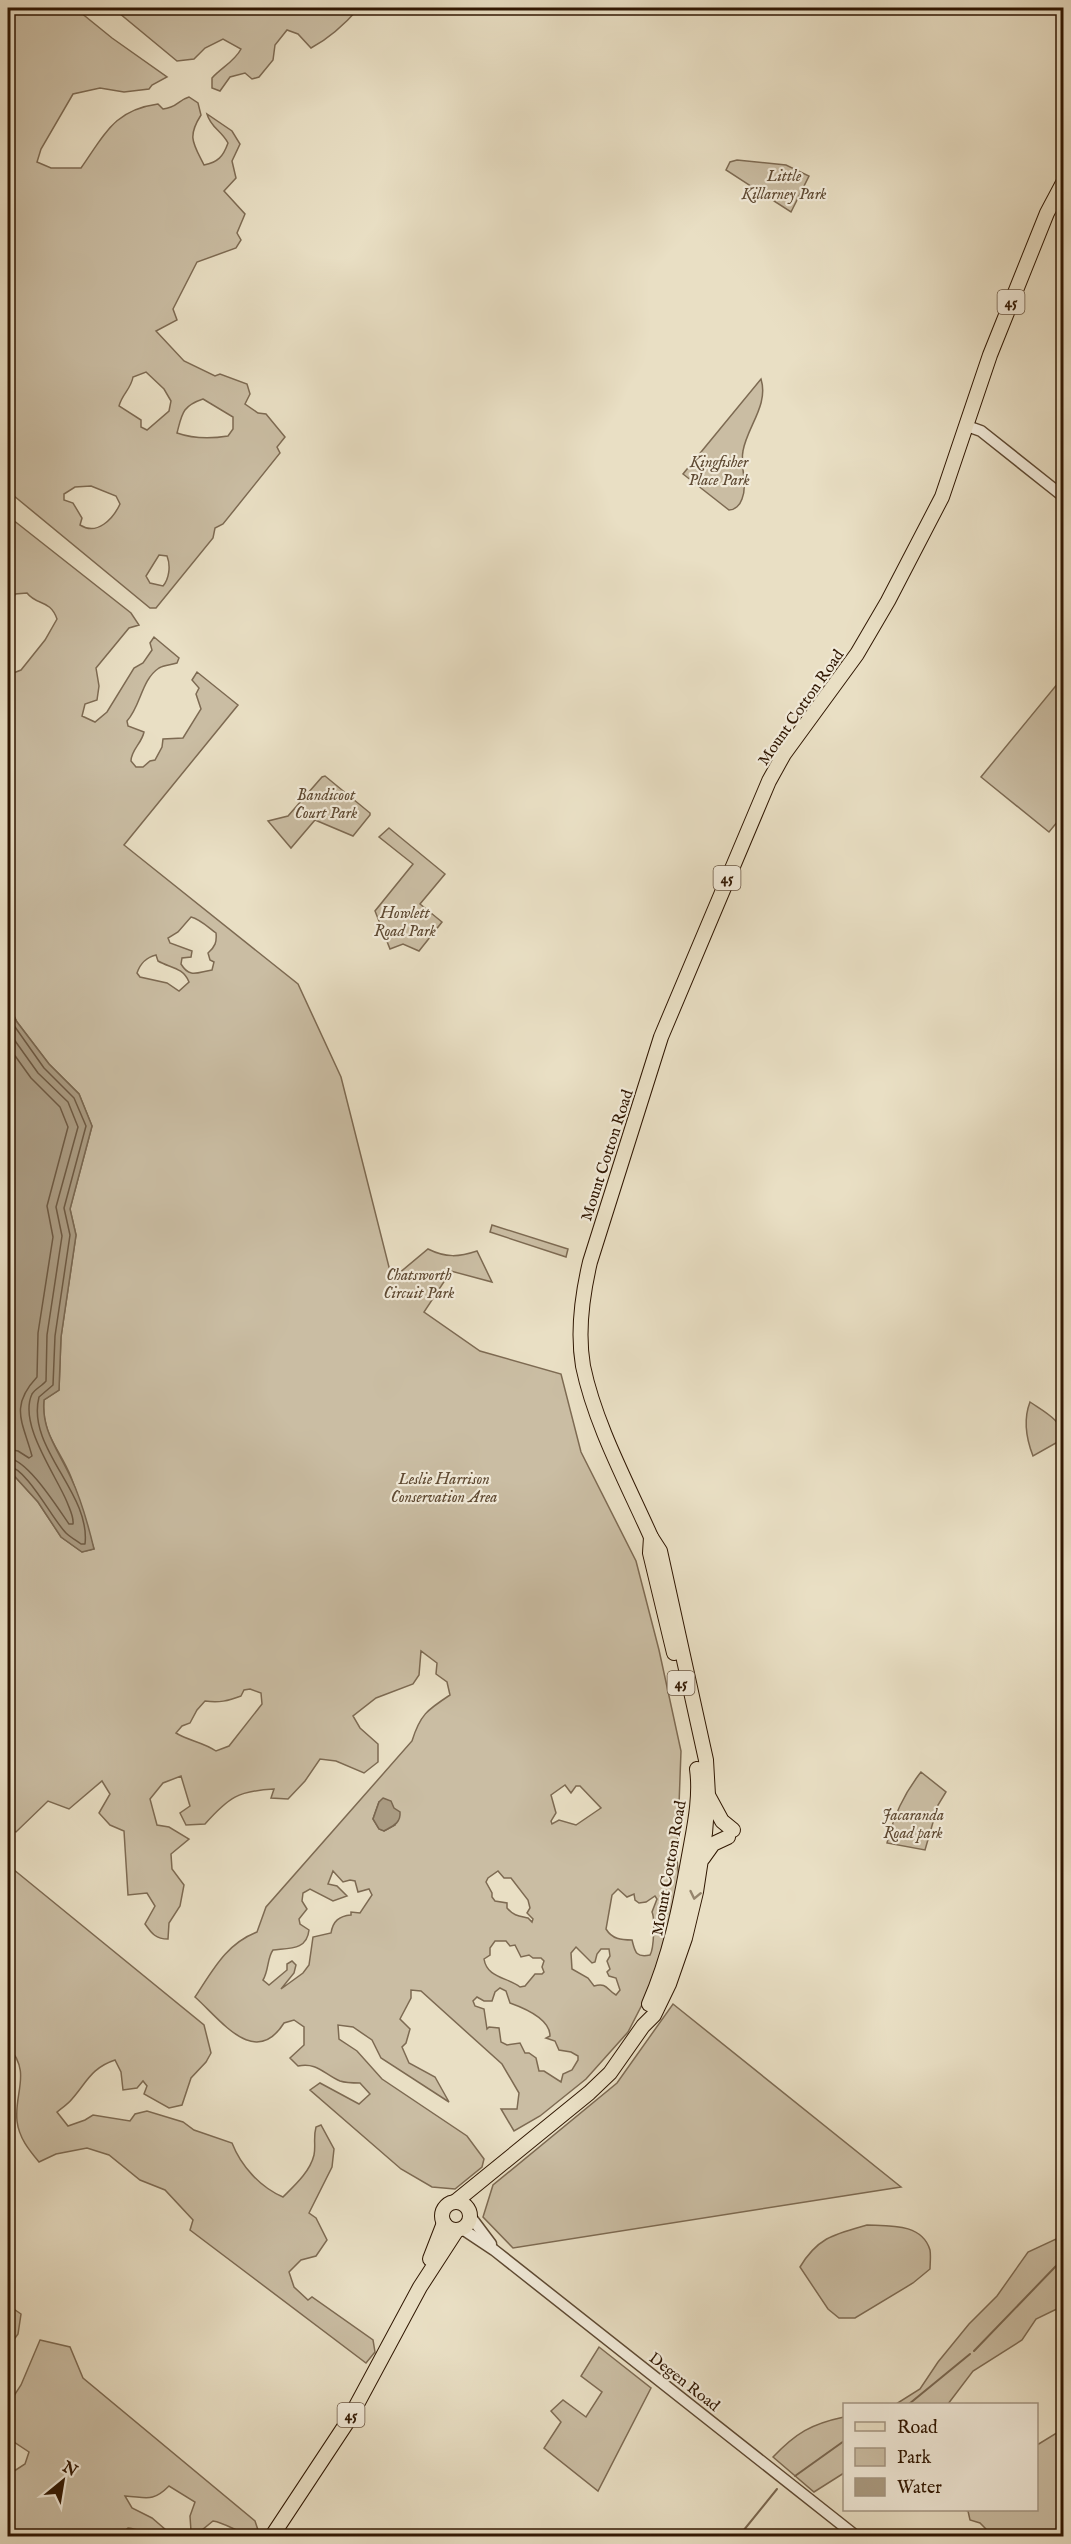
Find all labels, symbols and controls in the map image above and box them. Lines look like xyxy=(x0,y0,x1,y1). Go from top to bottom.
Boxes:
park label: Little Killarney Park xyxy=(741,167,827,205)
road number: 45 xyxy=(998,290,1024,314)
park label: Kingfisher Place Park xyxy=(688,453,750,491)
street label: Mount Cotton Road xyxy=(754,646,849,770)
park label: Bandicoot Court Park xyxy=(295,786,358,824)
road number: 45 xyxy=(714,866,740,890)
park label: Howlett Road Park xyxy=(374,904,436,942)
street label: Mount Cotton Road xyxy=(577,1087,639,1224)
park label: Chatsworth Circuit Park xyxy=(384,1266,455,1304)
park label: Leslie Harrison Conservation Area xyxy=(391,1470,497,1508)
road number: 45 xyxy=(668,1671,694,1695)
street label: Mount Cotton Road xyxy=(648,1799,692,1938)
park label: Jacaranda Road park xyxy=(882,1806,944,1844)
one-way arrow xyxy=(689,1890,702,1900)
street label: Degen Road xyxy=(644,2349,724,2417)
road number: 45 xyxy=(338,2403,364,2427)
legend xyxy=(843,2403,1038,2511)
text: Road xyxy=(897,2417,938,2440)
text: Park xyxy=(897,2447,932,2470)
north arrow xyxy=(33,2451,93,2511)
text: N xyxy=(58,2457,81,2482)
text: Water xyxy=(897,2477,942,2500)

